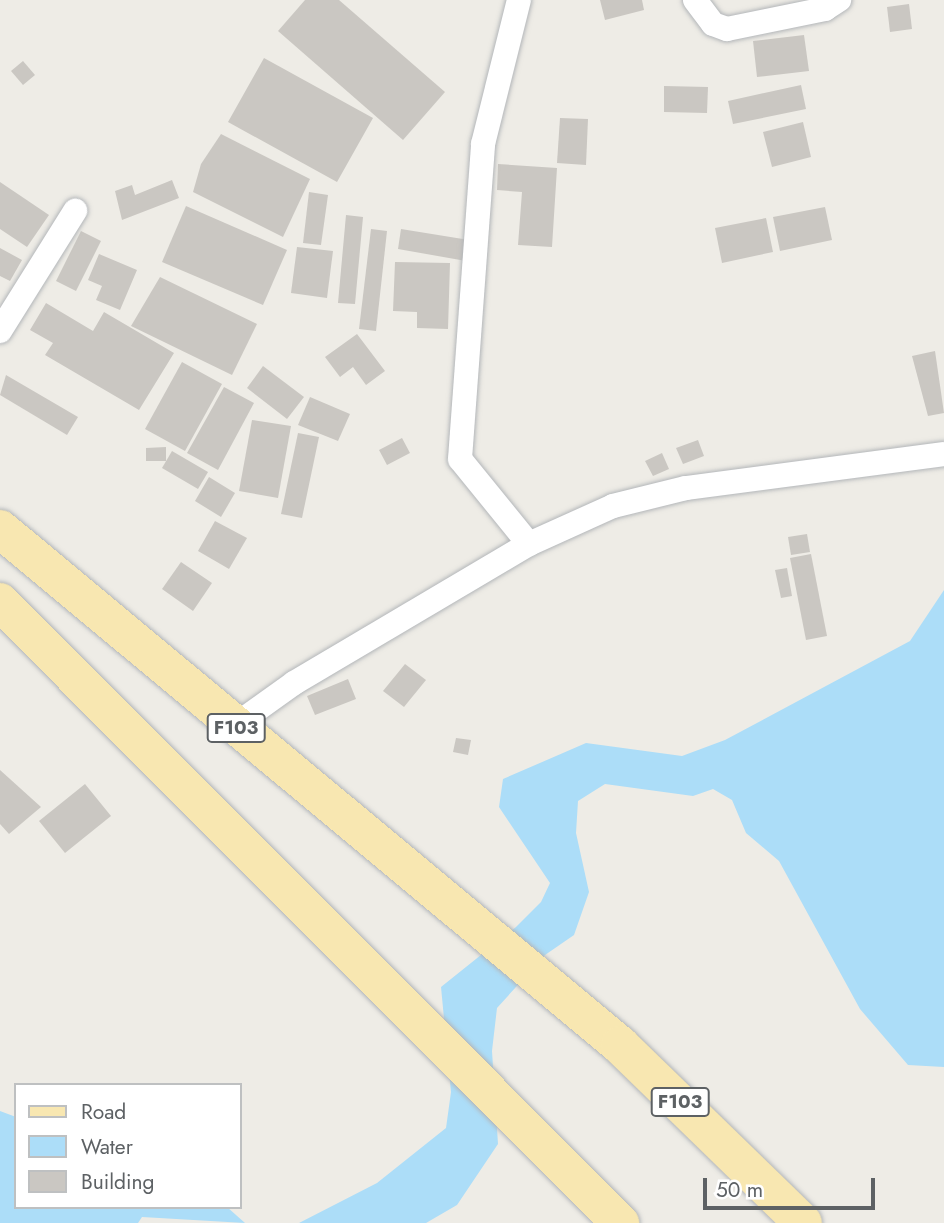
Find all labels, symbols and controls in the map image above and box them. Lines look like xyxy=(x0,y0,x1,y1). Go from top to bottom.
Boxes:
road number: F103 xyxy=(206,712,266,744)
legend xyxy=(14,1083,242,1209)
road number: F103 xyxy=(650,1086,710,1118)
text: Road xyxy=(81,1097,126,1127)
text: Water xyxy=(81,1132,133,1162)
scale bar xyxy=(706,1164,878,1208)
text: Building xyxy=(81,1167,154,1197)
text: 50 m xyxy=(716,1175,763,1205)

